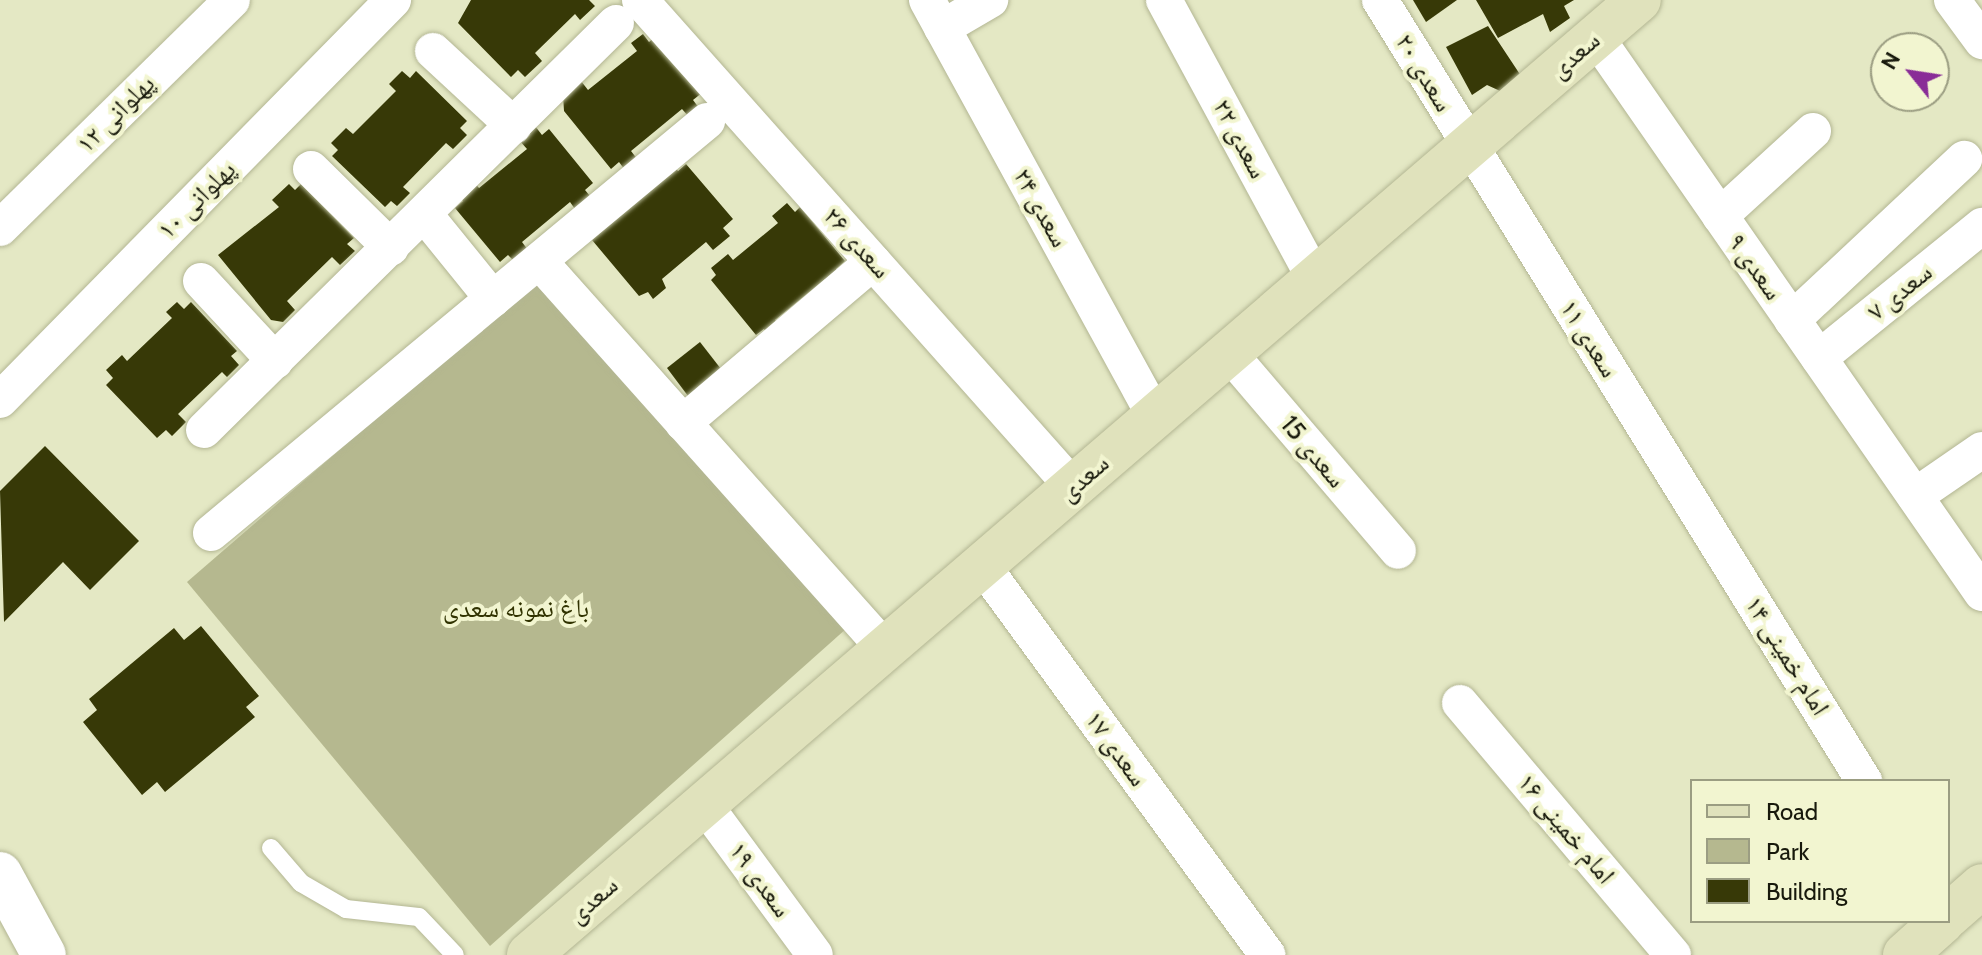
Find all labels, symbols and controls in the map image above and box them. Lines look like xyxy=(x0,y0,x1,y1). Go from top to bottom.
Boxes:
street label: سعدی xyxy=(1544,25,1606,85)
street label: سعدی ۲۰ xyxy=(1389,28,1459,118)
north arrow xyxy=(1870,32,1950,112)
text: N xyxy=(1875,47,1906,74)
street label: پهلوانی ۱۲ xyxy=(70,68,162,160)
street label: سعدی ۲۲ xyxy=(1206,94,1274,184)
street label: پهلوانی ۱۰ xyxy=(151,154,243,246)
street label: سعدی ۲۴ xyxy=(1007,163,1075,253)
street label: سعدی ۲۶ xyxy=(817,201,897,285)
street label: سعدی ۹ xyxy=(1721,228,1789,306)
street label: سعدی ۷ xyxy=(1862,257,1938,327)
street label: سعدی ۱۱ xyxy=(1553,294,1625,384)
street label: سعدی 15 xyxy=(1274,410,1352,494)
street label: سعدی xyxy=(1053,448,1115,508)
street label: امام خمینی ۱۴ xyxy=(1738,591,1836,721)
park label: باغ نمونه سعدی xyxy=(443,593,589,625)
street label: سعدی ۱۷ xyxy=(1078,705,1154,793)
street label: امام خمینی ۱۶ xyxy=(1511,767,1621,891)
legend xyxy=(1690,779,1950,923)
text: Road xyxy=(1766,797,1818,826)
street label: سعدی ۱۹ xyxy=(722,836,798,924)
text: Park xyxy=(1766,837,1809,866)
street label: سعدی xyxy=(562,870,624,930)
text: Building xyxy=(1766,877,1847,906)

